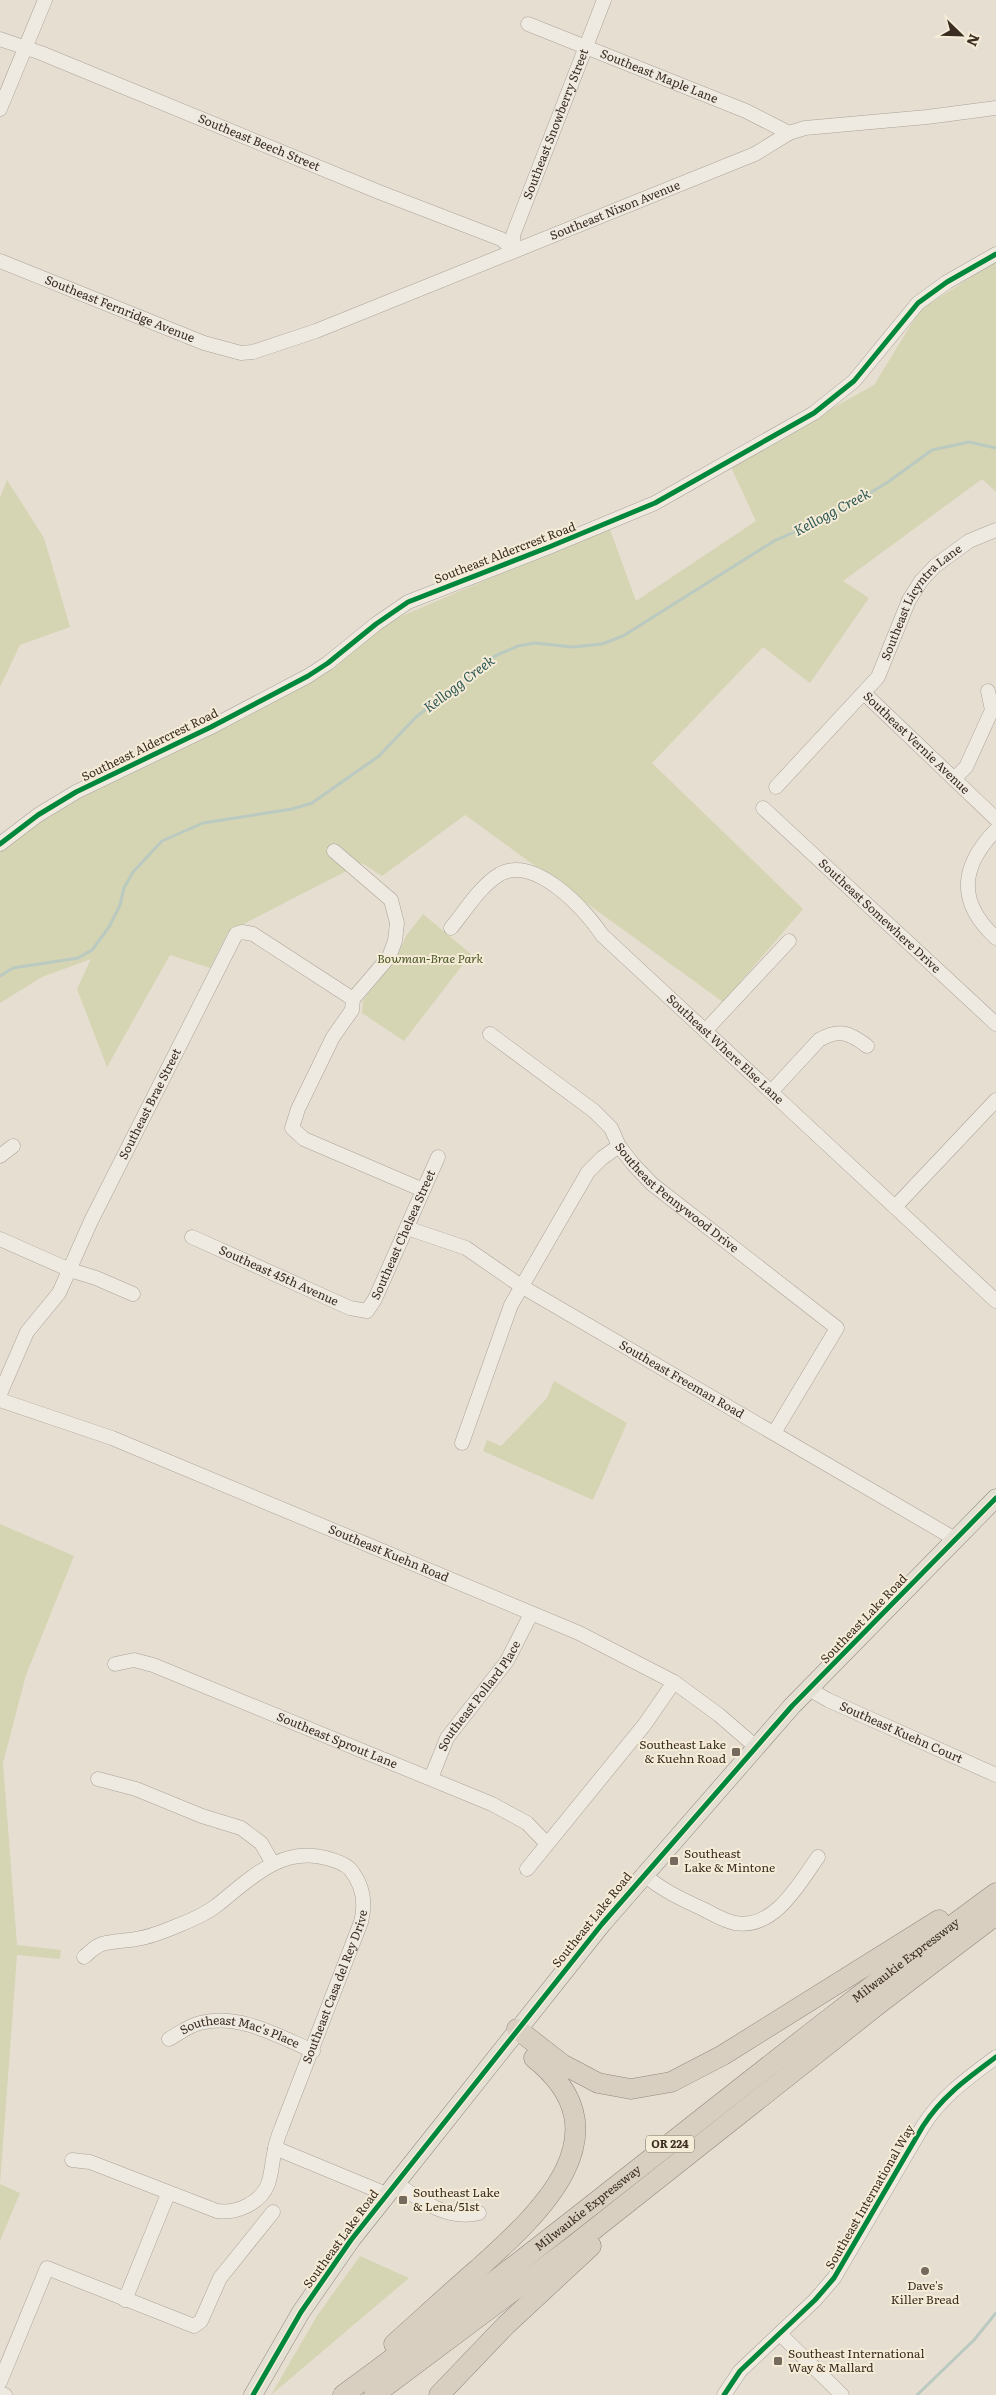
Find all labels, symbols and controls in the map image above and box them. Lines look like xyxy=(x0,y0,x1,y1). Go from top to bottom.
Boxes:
north arrow xyxy=(936,10,986,60)
text: N xyxy=(962,31,985,50)
street label: Southeast Maple Lane xyxy=(598,44,721,107)
street label: Southeast Snowberry Street xyxy=(518,46,592,202)
street label: Southeast Beech Street xyxy=(196,109,323,175)
street label: Southeast Nixon Avenue xyxy=(547,175,682,244)
street label: Southeast Fernridge Avenue xyxy=(42,270,198,346)
water label: Kellogg Creek xyxy=(790,482,874,540)
street label: Southeast Aldercrest Road xyxy=(431,517,579,587)
street label: Southeast Licyntra Lane xyxy=(876,539,965,663)
water label: Kellogg Creek xyxy=(419,650,498,717)
street label: Southeast Vernie Avenue xyxy=(860,687,974,798)
street label: Southeast Aldercrest Road xyxy=(78,703,222,785)
street label: Southeast Somewhere Drive xyxy=(815,854,945,977)
park label: Bowman-Brae Park xyxy=(377,949,483,967)
street label: Southeast Where Else Lane xyxy=(663,989,788,1108)
street label: Southeast Brae Street xyxy=(114,1045,185,1162)
street label: Southeast Pennywood Drive xyxy=(611,1138,743,1256)
street label: Southeast Chelsea Street xyxy=(366,1167,439,1302)
street label: Southeast 45th Avenue xyxy=(216,1240,342,1310)
street label: Southeast Freeman Road xyxy=(616,1335,748,1423)
street label: Southeast Kuehn Road xyxy=(326,1519,452,1586)
street label: Southeast Lake Road xyxy=(816,1569,911,1667)
street label: Southeast Pollard Place xyxy=(433,1637,524,1754)
street label: Southeast Kuehn Court xyxy=(837,1696,966,1767)
street label: Southeast Sprout Lane xyxy=(274,1707,401,1772)
place label: Southeast Lake & Kuehn Road xyxy=(639,1735,727,1767)
marker: Southeast Lake & Kuehn Road xyxy=(730,1746,742,1758)
place label: Southeast Lake & Mintone xyxy=(684,1844,775,1876)
marker: Southeast Lake & Mintone xyxy=(668,1855,680,1867)
street label: Southeast Lake Road xyxy=(547,1867,636,1971)
street label: Southeast Casa del Rey Drive xyxy=(297,1909,371,2066)
street label: Milwaukie Expressway xyxy=(847,1913,963,2006)
street label: Southeast Mac's Place xyxy=(176,2011,303,2052)
street label: Southeast International Way xyxy=(820,2121,918,2272)
road number: OR 224 xyxy=(646,2136,694,2152)
street label: Milwaukie Expressway xyxy=(530,2160,644,2255)
place label: Southeast Lake & Lena/51st xyxy=(413,2183,500,2215)
street label: Southeast Lake Road xyxy=(298,2185,383,2292)
marker: Southeast Lake & Lena/51st xyxy=(397,2194,409,2206)
marker: Dave's Killer Bread xyxy=(919,2265,931,2277)
place label: Dave's Killer Bread xyxy=(891,2276,960,2308)
place label: Southeast International Way & Mallard xyxy=(788,2344,925,2376)
marker: Southeast International Way & Mallard xyxy=(772,2355,784,2367)

